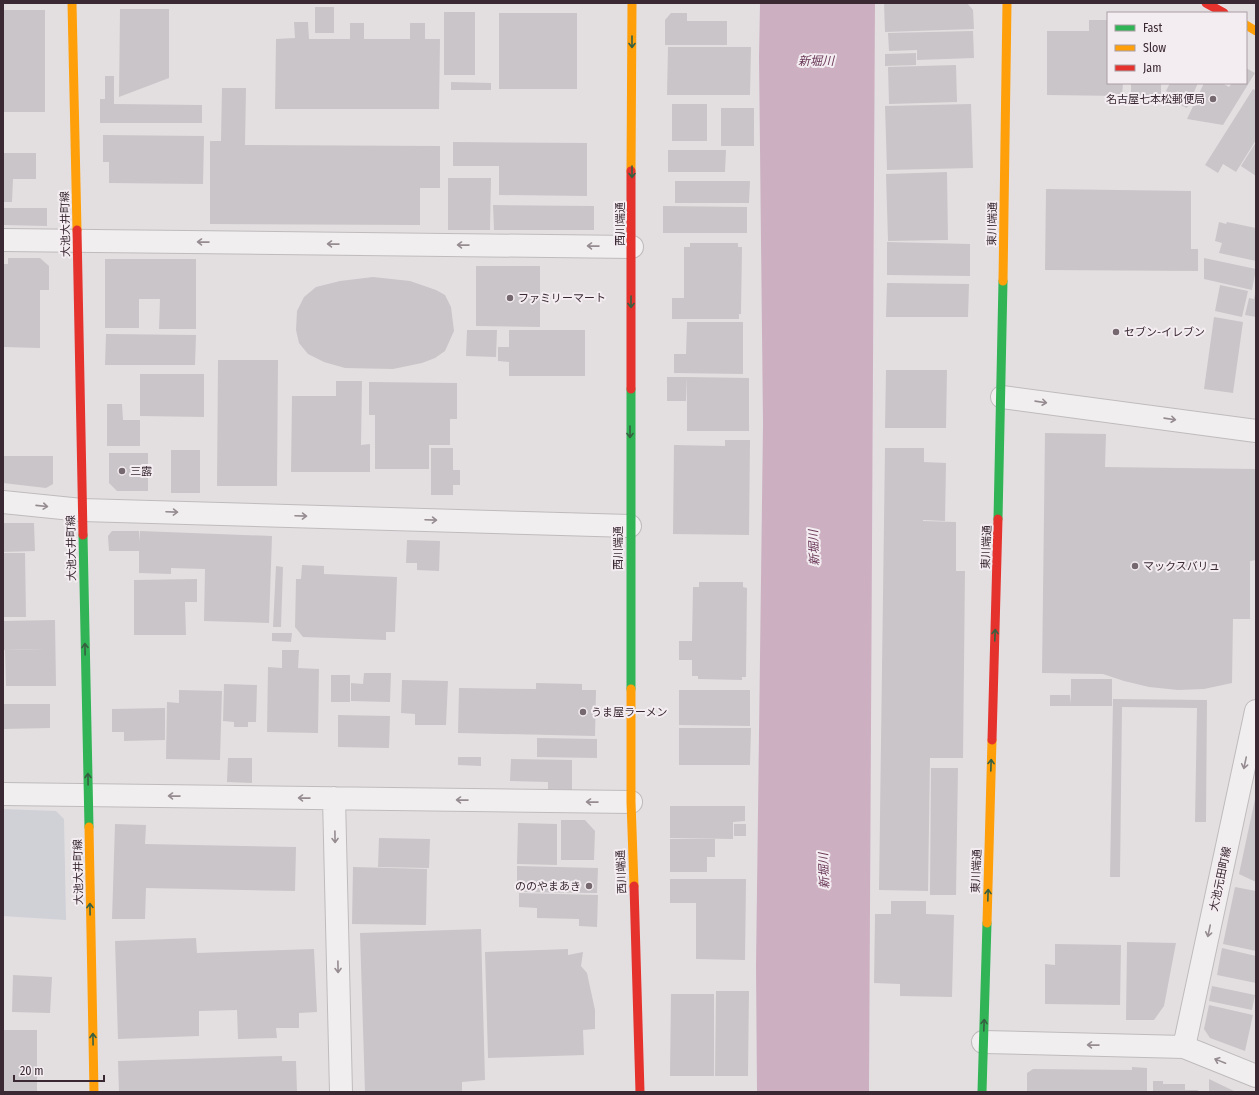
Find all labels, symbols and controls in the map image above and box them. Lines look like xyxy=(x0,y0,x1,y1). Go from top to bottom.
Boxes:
legend xyxy=(1107,12,1247,84)
text: Fast xyxy=(1143,21,1162,35)
one-way arrow xyxy=(628,35,636,48)
text: Slow xyxy=(1143,41,1166,55)
water label: 新堀川 xyxy=(798,54,836,68)
text: Jam xyxy=(1143,61,1161,75)
place label: 名古屋七本松郵便局 xyxy=(1106,93,1205,106)
marker: 名古屋七本松郵便局 xyxy=(1208,94,1218,104)
one-way arrow xyxy=(628,165,636,178)
street label: 大池大井町線 xyxy=(58,191,73,257)
street label: 西川端通 xyxy=(614,202,627,246)
street label: 東川端通 xyxy=(986,202,999,246)
one-way arrow xyxy=(197,238,210,246)
one-way arrow xyxy=(327,240,340,247)
one-way arrow xyxy=(457,241,470,249)
one-way arrow xyxy=(587,242,600,250)
place label: ファミリーマート xyxy=(518,292,606,305)
marker: ファミリーマート xyxy=(505,293,515,303)
one-way arrow xyxy=(627,295,635,308)
place label: セブン-イレブン xyxy=(1124,326,1205,339)
marker: セブン-イレブン xyxy=(1111,327,1121,337)
one-way arrow xyxy=(1034,398,1047,406)
one-way arrow xyxy=(1163,415,1176,423)
one-way arrow xyxy=(626,425,634,438)
place label: 三露 xyxy=(130,465,152,478)
marker: 三露 xyxy=(117,466,127,476)
one-way arrow xyxy=(35,502,48,510)
one-way arrow xyxy=(165,508,178,516)
one-way arrow xyxy=(294,512,307,520)
street label: 大池大井町線 xyxy=(64,515,79,581)
one-way arrow xyxy=(424,516,437,524)
street label: 東川端通 xyxy=(979,525,994,569)
street label: 西川端通 xyxy=(612,526,625,570)
water label: 新堀川 xyxy=(806,528,822,566)
place label: マックスバリュ xyxy=(1143,560,1220,573)
marker: マックスバリュ xyxy=(1130,561,1140,571)
one-way arrow xyxy=(992,629,999,642)
one-way arrow xyxy=(81,643,89,656)
place label: うま屋ラーメン xyxy=(591,706,668,719)
marker: うま屋ラーメン xyxy=(578,707,588,717)
one-way arrow xyxy=(1240,756,1248,769)
one-way arrow xyxy=(988,759,995,772)
one-way arrow xyxy=(84,773,92,786)
one-way arrow xyxy=(168,792,181,800)
one-way arrow xyxy=(298,794,311,802)
one-way arrow xyxy=(456,796,469,804)
one-way arrow xyxy=(586,798,599,806)
one-way arrow xyxy=(331,830,339,843)
street label: 大池大井町線 xyxy=(71,839,86,905)
street label: 大池元田町線 xyxy=(1207,845,1234,913)
street label: 東川端通 xyxy=(969,849,984,893)
street label: 西川端通 xyxy=(614,850,629,894)
water label: 新堀川 xyxy=(816,851,832,889)
place label: ののやまあき xyxy=(515,880,581,893)
marker: ののやまあき xyxy=(584,881,594,891)
one-way arrow xyxy=(984,889,991,902)
one-way arrow xyxy=(87,903,94,916)
one-way arrow xyxy=(1205,924,1213,937)
one-way arrow xyxy=(334,960,342,973)
one-way arrow xyxy=(980,1019,988,1032)
one-way arrow xyxy=(89,1033,97,1046)
one-way arrow xyxy=(1087,1041,1100,1049)
scale bar xyxy=(14,1057,104,1083)
one-way arrow xyxy=(1214,1057,1226,1065)
text: 20 m xyxy=(20,1064,44,1078)

